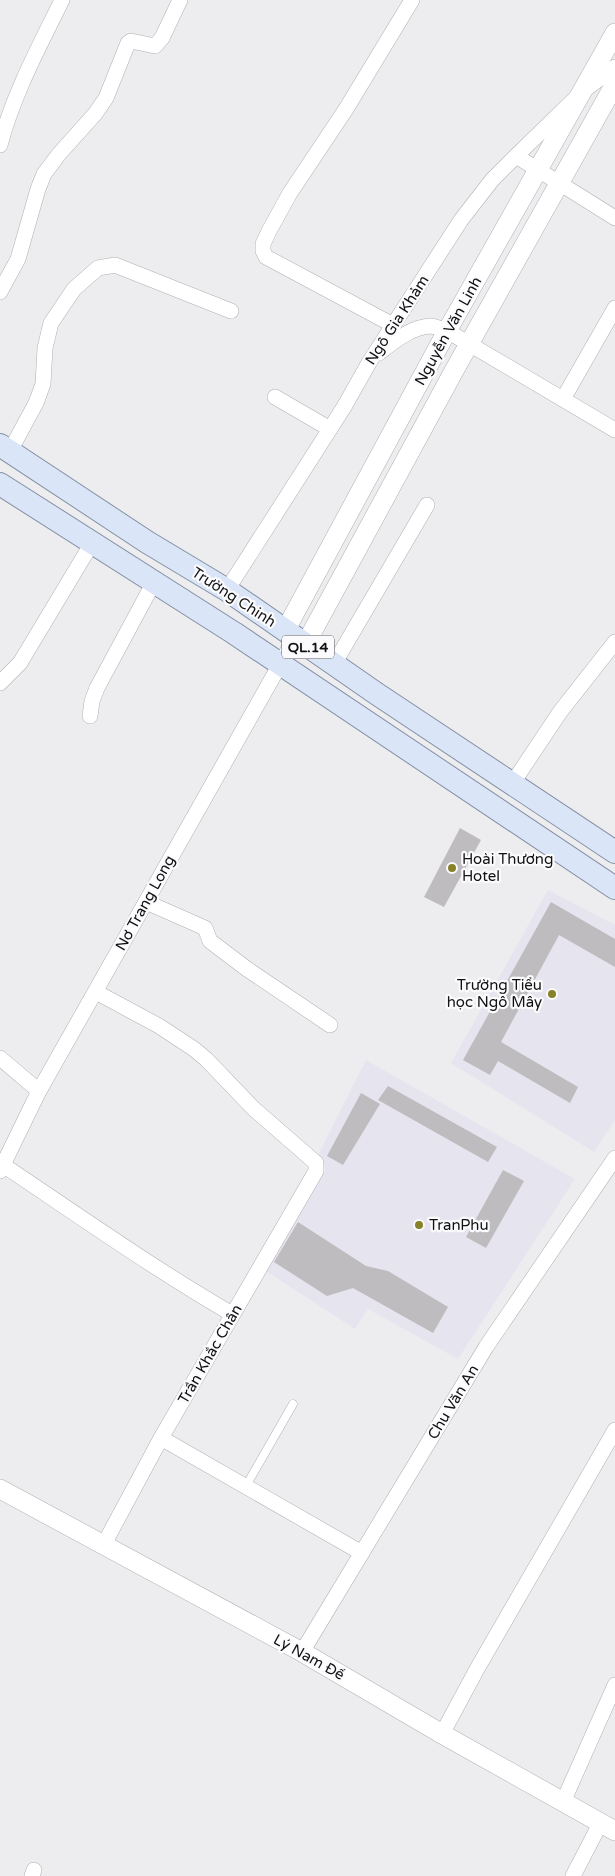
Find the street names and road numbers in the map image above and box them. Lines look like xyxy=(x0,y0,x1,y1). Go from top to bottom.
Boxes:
street label: Ngô Gia Khảm xyxy=(361,272,433,368)
street label: Nguyễn Văn Linh xyxy=(411,273,485,389)
street label: Trường Chinh xyxy=(189,563,279,631)
road number: QL.14 xyxy=(282,636,334,659)
street label: Nơ Trang Long xyxy=(111,852,179,954)
street label: Trần Khắc Chân xyxy=(174,1301,246,1407)
street label: Chu Văn An xyxy=(424,1361,482,1443)
street label: Lý Nam Đế xyxy=(270,1630,348,1684)

